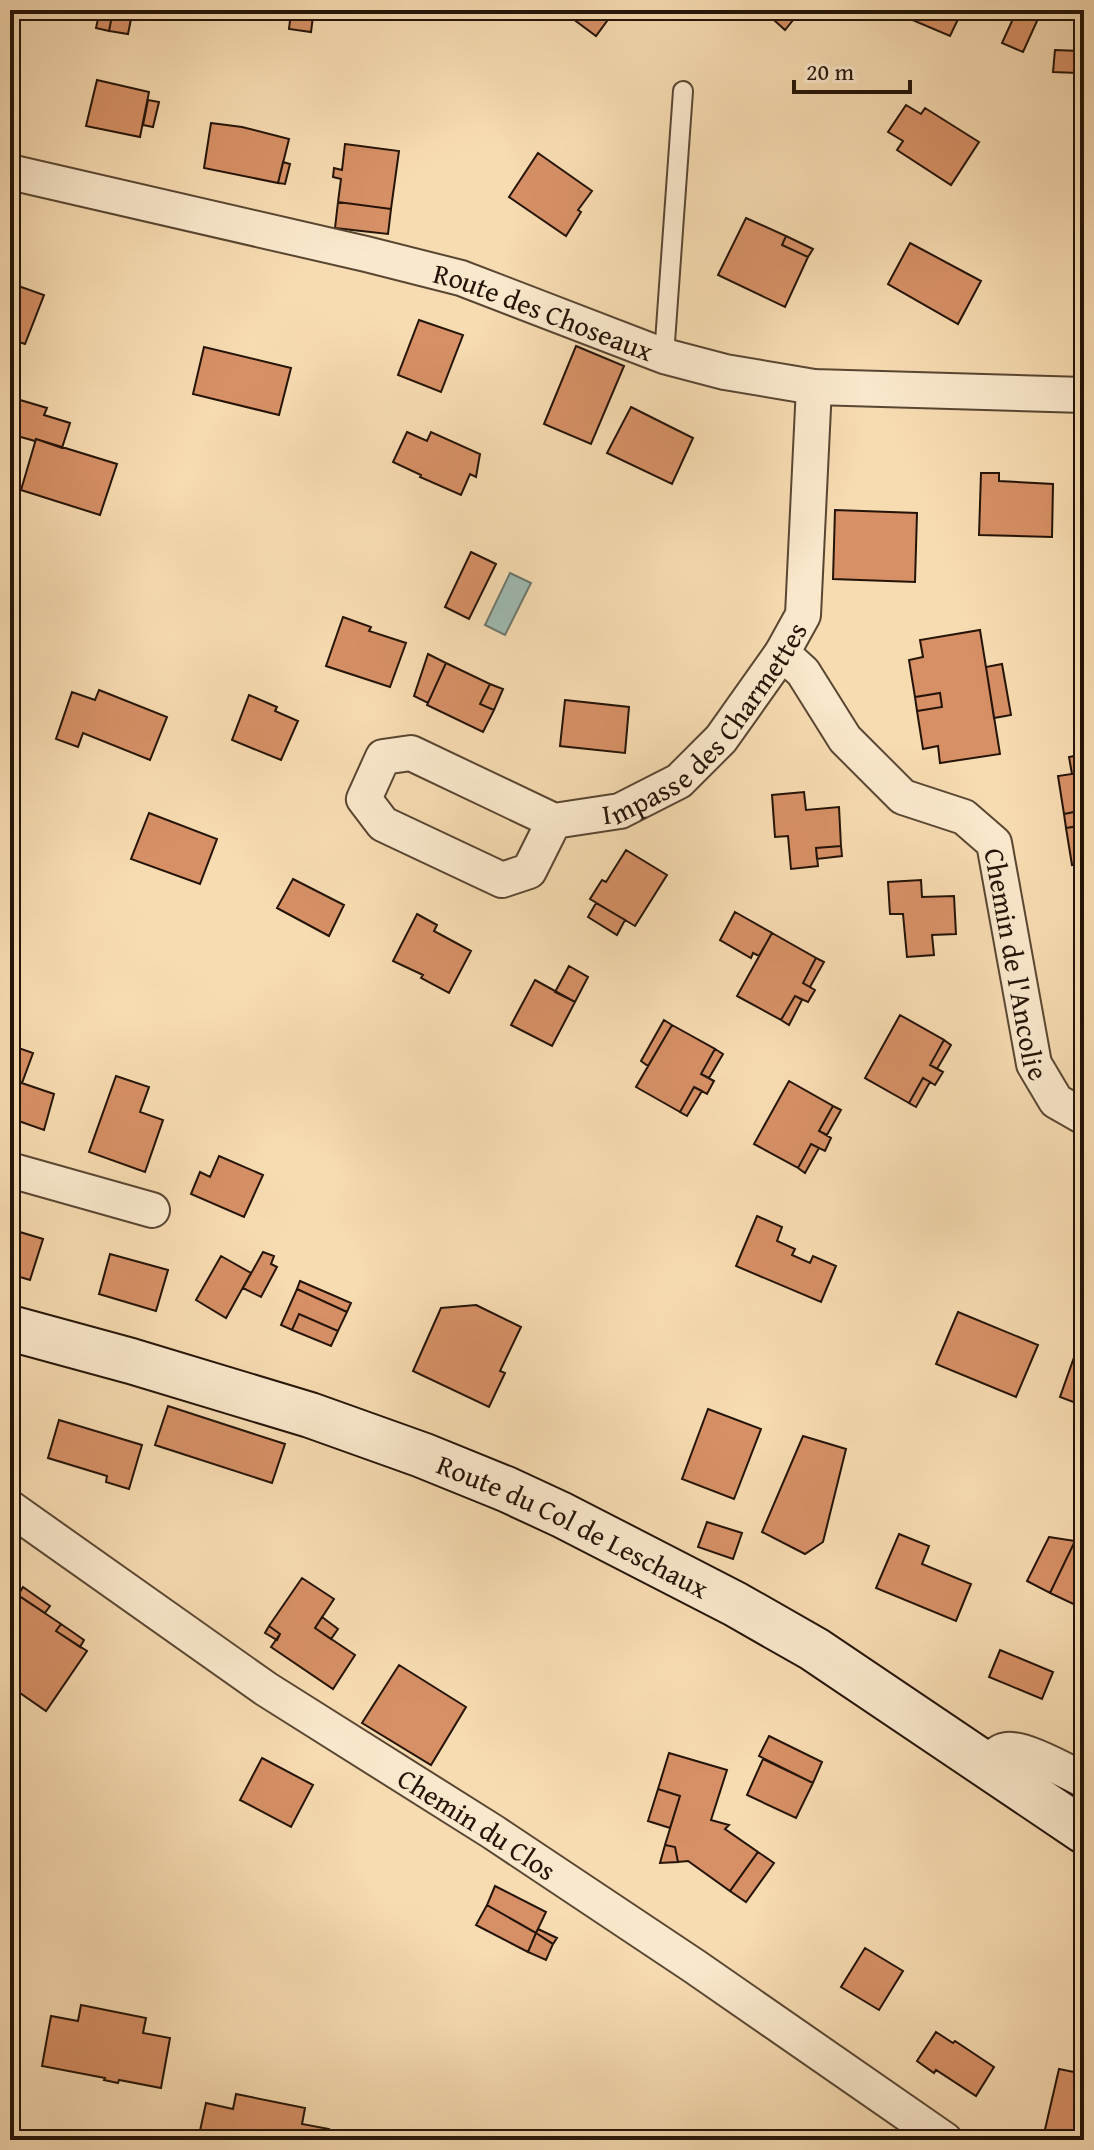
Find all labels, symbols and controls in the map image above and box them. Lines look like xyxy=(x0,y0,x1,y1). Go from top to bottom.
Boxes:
scale bar xyxy=(794,44,910,94)
text: 20 m xyxy=(806,54,854,89)
street label: Route des Choseaux xyxy=(429,251,660,371)
street label: Impasse des Charmettes xyxy=(599,614,816,834)
street label: Chemin de l'Ancolie xyxy=(975,845,1059,1088)
street label: Route du Col de Leschaux xyxy=(431,1443,717,1608)
street label: Chemin du Clos xyxy=(390,1757,565,1890)

